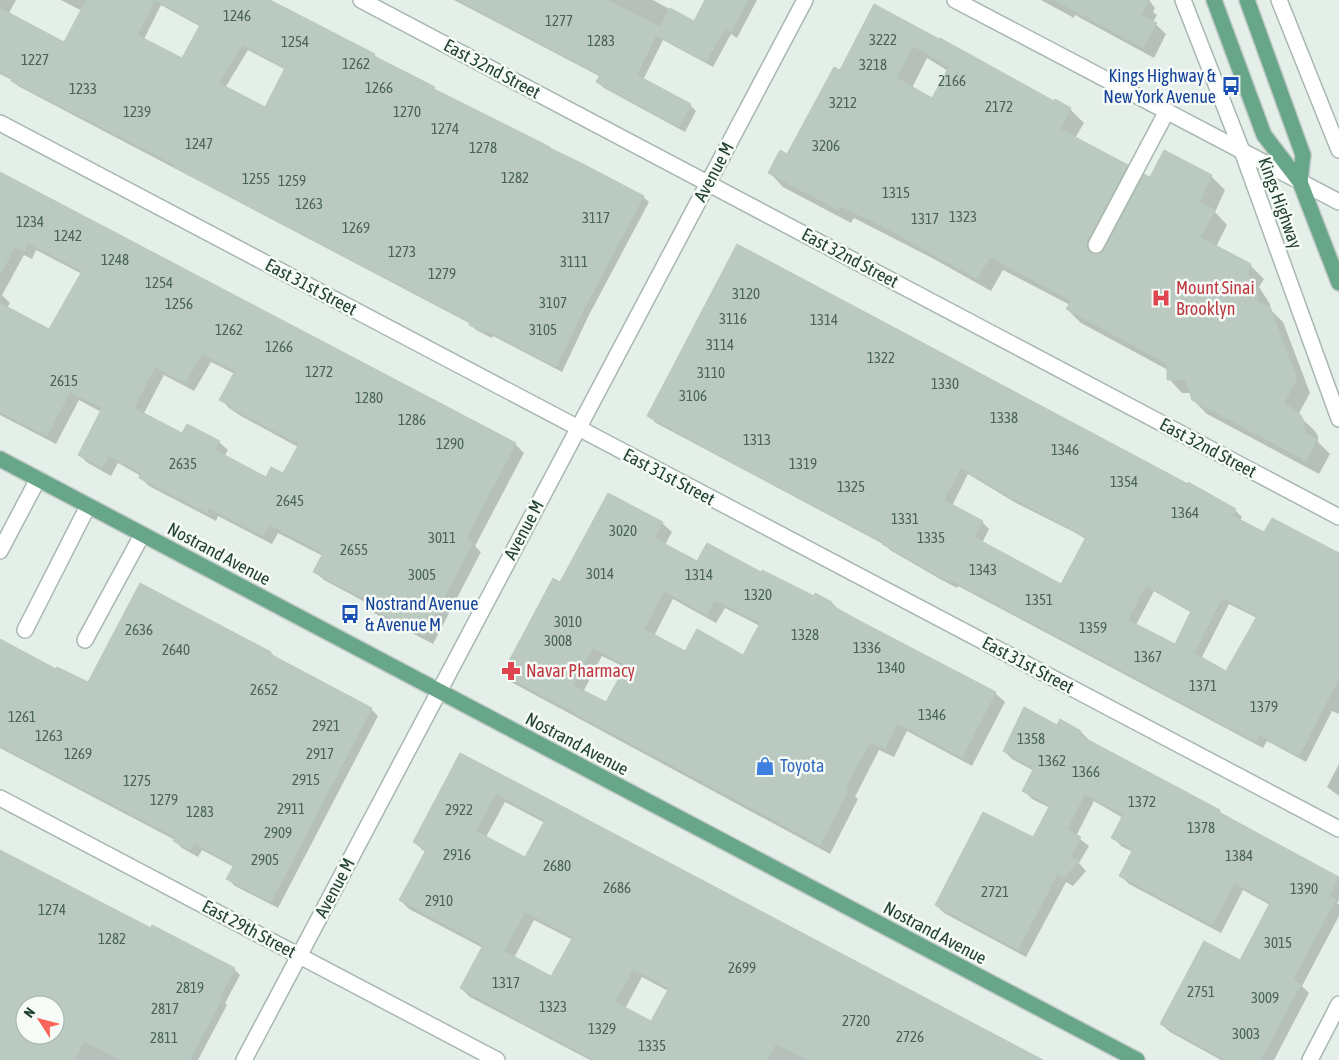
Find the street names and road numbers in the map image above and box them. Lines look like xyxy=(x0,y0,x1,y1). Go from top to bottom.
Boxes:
street label: East 32nd Street xyxy=(440,34,544,103)
street label: Avenue M xyxy=(689,138,738,205)
street label: Kings Highway xyxy=(1254,154,1307,251)
street label: East 32nd Street xyxy=(798,223,902,292)
street label: East 31st Street xyxy=(262,254,361,319)
street label: East 32nd Street xyxy=(1156,413,1260,482)
street label: East 31st Street xyxy=(620,444,719,509)
street label: Avenue M xyxy=(499,496,548,563)
street label: Nostrand Avenue xyxy=(164,518,274,589)
street label: East 31st Street xyxy=(979,632,1078,697)
street label: Nostrand Avenue xyxy=(522,708,632,779)
street label: Avenue M xyxy=(310,854,359,921)
street label: East 29th Street xyxy=(199,895,300,962)
street label: Nostrand Avenue xyxy=(880,897,990,968)

